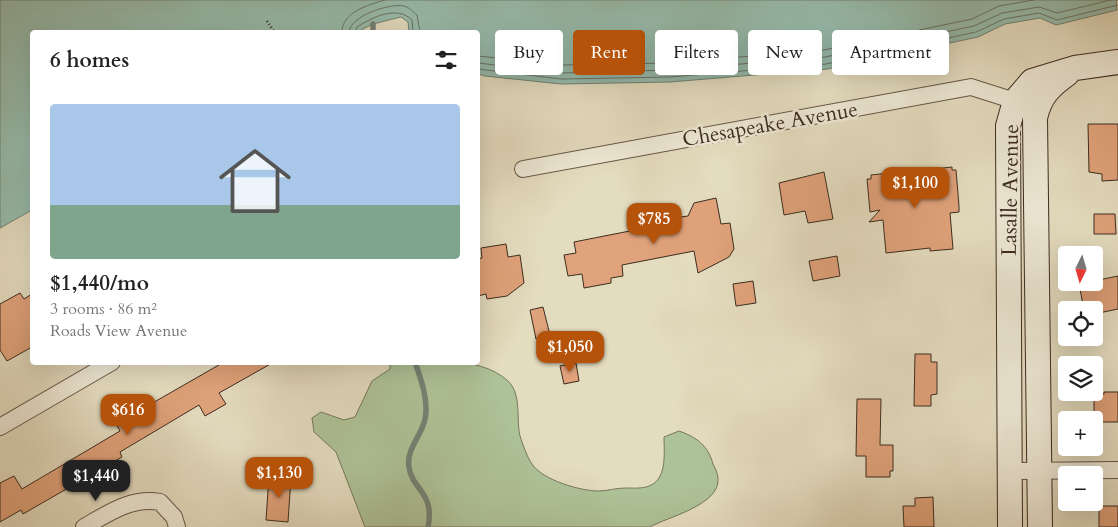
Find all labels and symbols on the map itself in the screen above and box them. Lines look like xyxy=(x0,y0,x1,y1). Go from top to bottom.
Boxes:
street label: Chesapeake Avenue xyxy=(680,95,860,154)
street label: Lasalle Avenue xyxy=(995,124,1026,256)
pin: $1,100 xyxy=(874,166,956,209)
pin: $785 xyxy=(624,202,684,245)
north arrow xyxy=(1058,246,1102,291)
pin: $1,050 xyxy=(529,330,611,373)
pin: $616 xyxy=(98,394,158,436)
pin: $1,130 xyxy=(238,456,320,499)
pin: $1,440 xyxy=(55,460,137,502)

